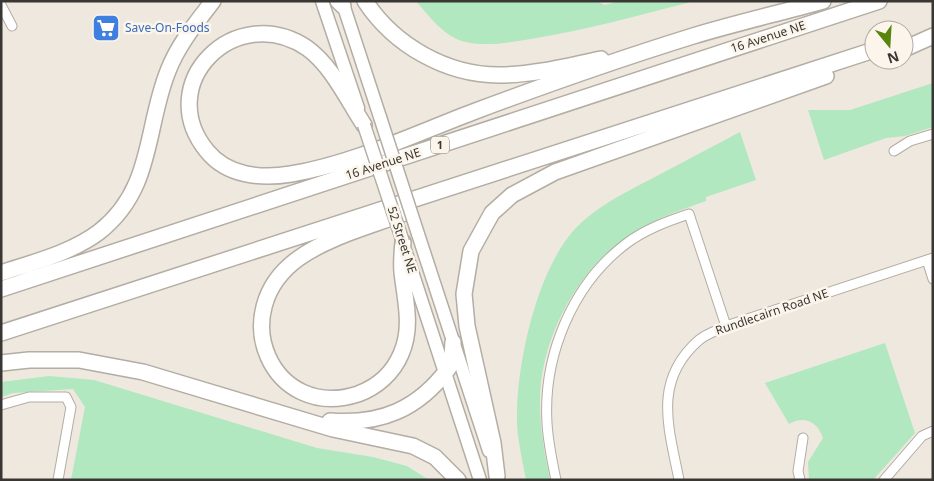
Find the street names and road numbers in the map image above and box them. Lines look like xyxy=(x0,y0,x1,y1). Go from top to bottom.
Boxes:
street label: 16 Avenue NE xyxy=(728,16,808,57)
road number: 1 xyxy=(431,136,449,154)
street label: 16 Avenue NE xyxy=(343,143,423,184)
street label: 52 Street NE xyxy=(384,204,421,275)
street label: Rundlecairn Road NE xyxy=(713,284,831,339)

